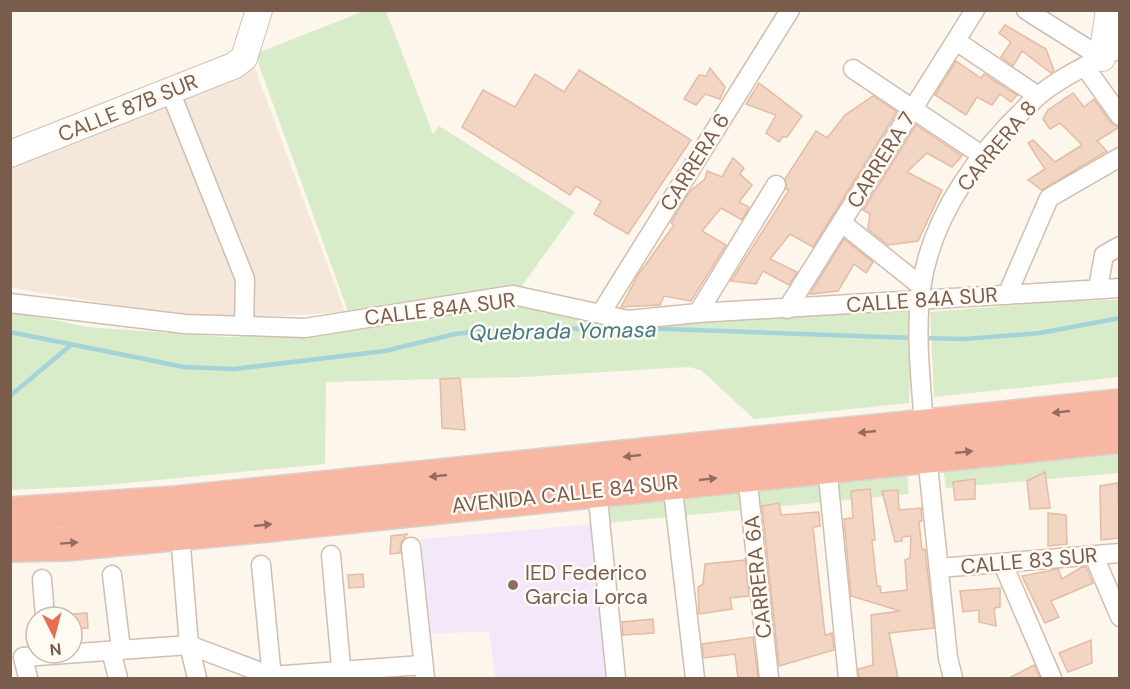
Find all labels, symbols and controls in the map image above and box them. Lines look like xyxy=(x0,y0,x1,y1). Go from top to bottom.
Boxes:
street label: CALLE 87B SUR xyxy=(54,67,202,149)
street label: CARRERA 8 xyxy=(951,95,1043,197)
street label: CARRERA 7 xyxy=(840,106,922,214)
street label: CARRERA 6 xyxy=(654,108,736,216)
street label: CALLE 84A SUR xyxy=(845,281,999,319)
street label: CALLE 84A SUR xyxy=(363,286,517,332)
water label: Quebrada Yomasa xyxy=(469,315,657,347)
one-way arrow xyxy=(1052,407,1071,417)
one-way arrow xyxy=(858,427,877,437)
one-way arrow xyxy=(955,447,974,457)
one-way arrow xyxy=(622,451,641,461)
street label: AVENIDA CALLE 84 SUR xyxy=(450,468,680,520)
one-way arrow xyxy=(428,471,447,481)
one-way arrow xyxy=(698,474,717,484)
street label: CARRERA 6A xyxy=(738,514,778,640)
one-way arrow xyxy=(254,521,273,530)
one-way arrow xyxy=(59,538,78,548)
street label: CALLE 83 SUR xyxy=(959,541,1099,581)
place label: IED Federico Garcia Lorca xyxy=(525,559,648,611)
marker: IED Federico Garcia Lorca xyxy=(506,578,520,592)
north arrow xyxy=(24,605,84,665)
text: N xyxy=(49,638,62,660)

